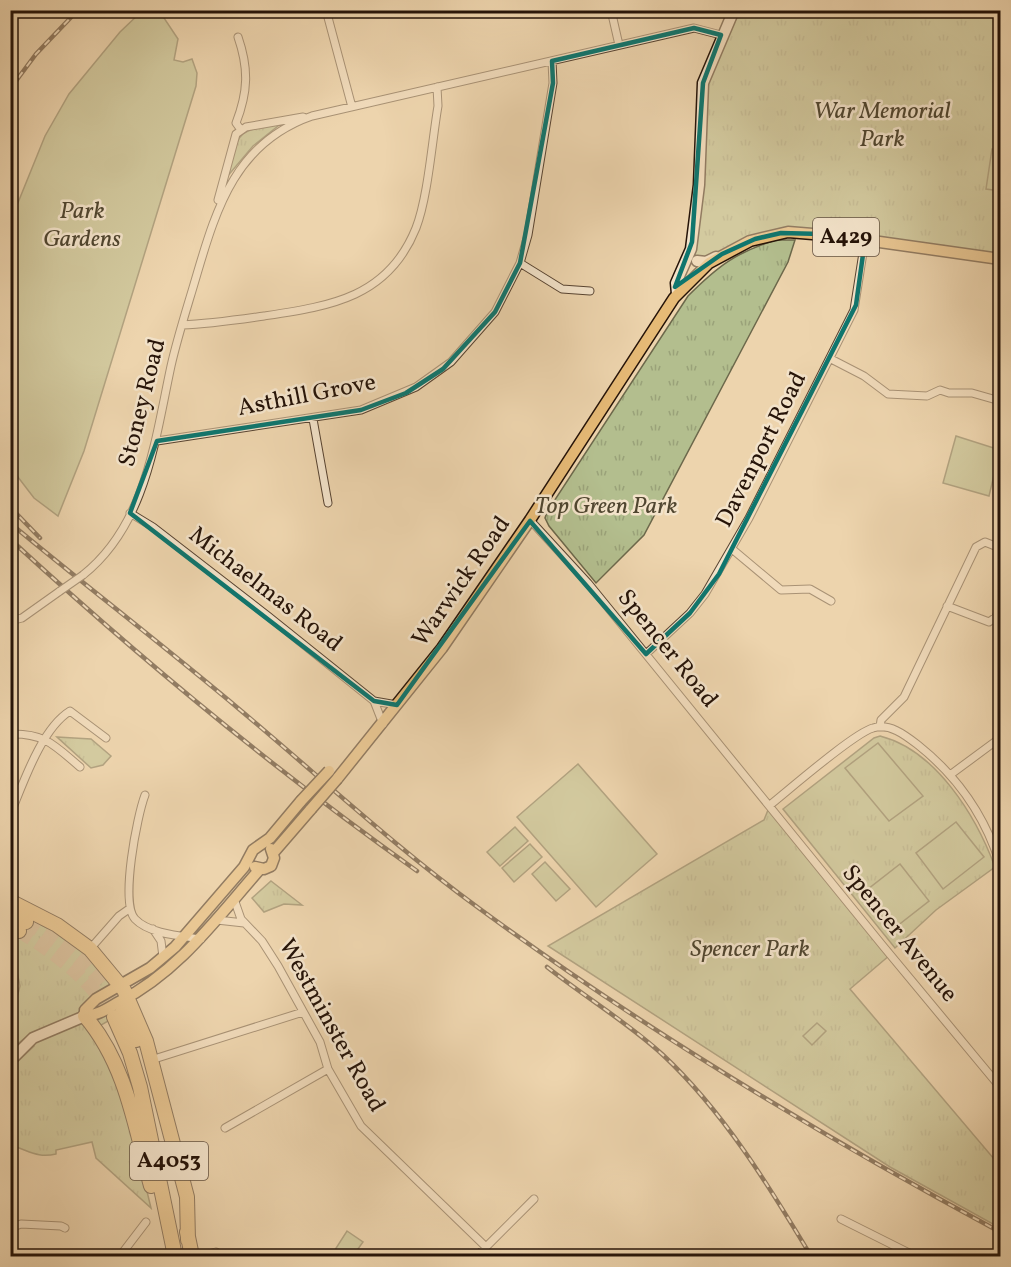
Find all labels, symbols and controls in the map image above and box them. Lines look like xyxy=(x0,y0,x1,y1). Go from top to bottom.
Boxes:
park label: War Memorial Park xyxy=(813,95,951,157)
park label: Park Gardens xyxy=(43,195,121,257)
road number: A429 xyxy=(813,218,879,256)
street label: Stoney Road xyxy=(111,335,175,471)
street label: Asthill Grove xyxy=(235,366,379,426)
street label: Davenport Road xyxy=(708,366,816,534)
park label: Top Green Park xyxy=(535,490,677,524)
street label: Warwick Road xyxy=(404,510,520,654)
street label: Michaelmas Road xyxy=(181,519,349,661)
street label: Spencer Road xyxy=(609,582,725,716)
street label: Spencer Avenue xyxy=(833,858,965,1010)
street label: Westminster Road xyxy=(269,933,393,1119)
park label: Spencer Park xyxy=(690,933,810,967)
road number: A4053 xyxy=(130,1142,208,1180)

